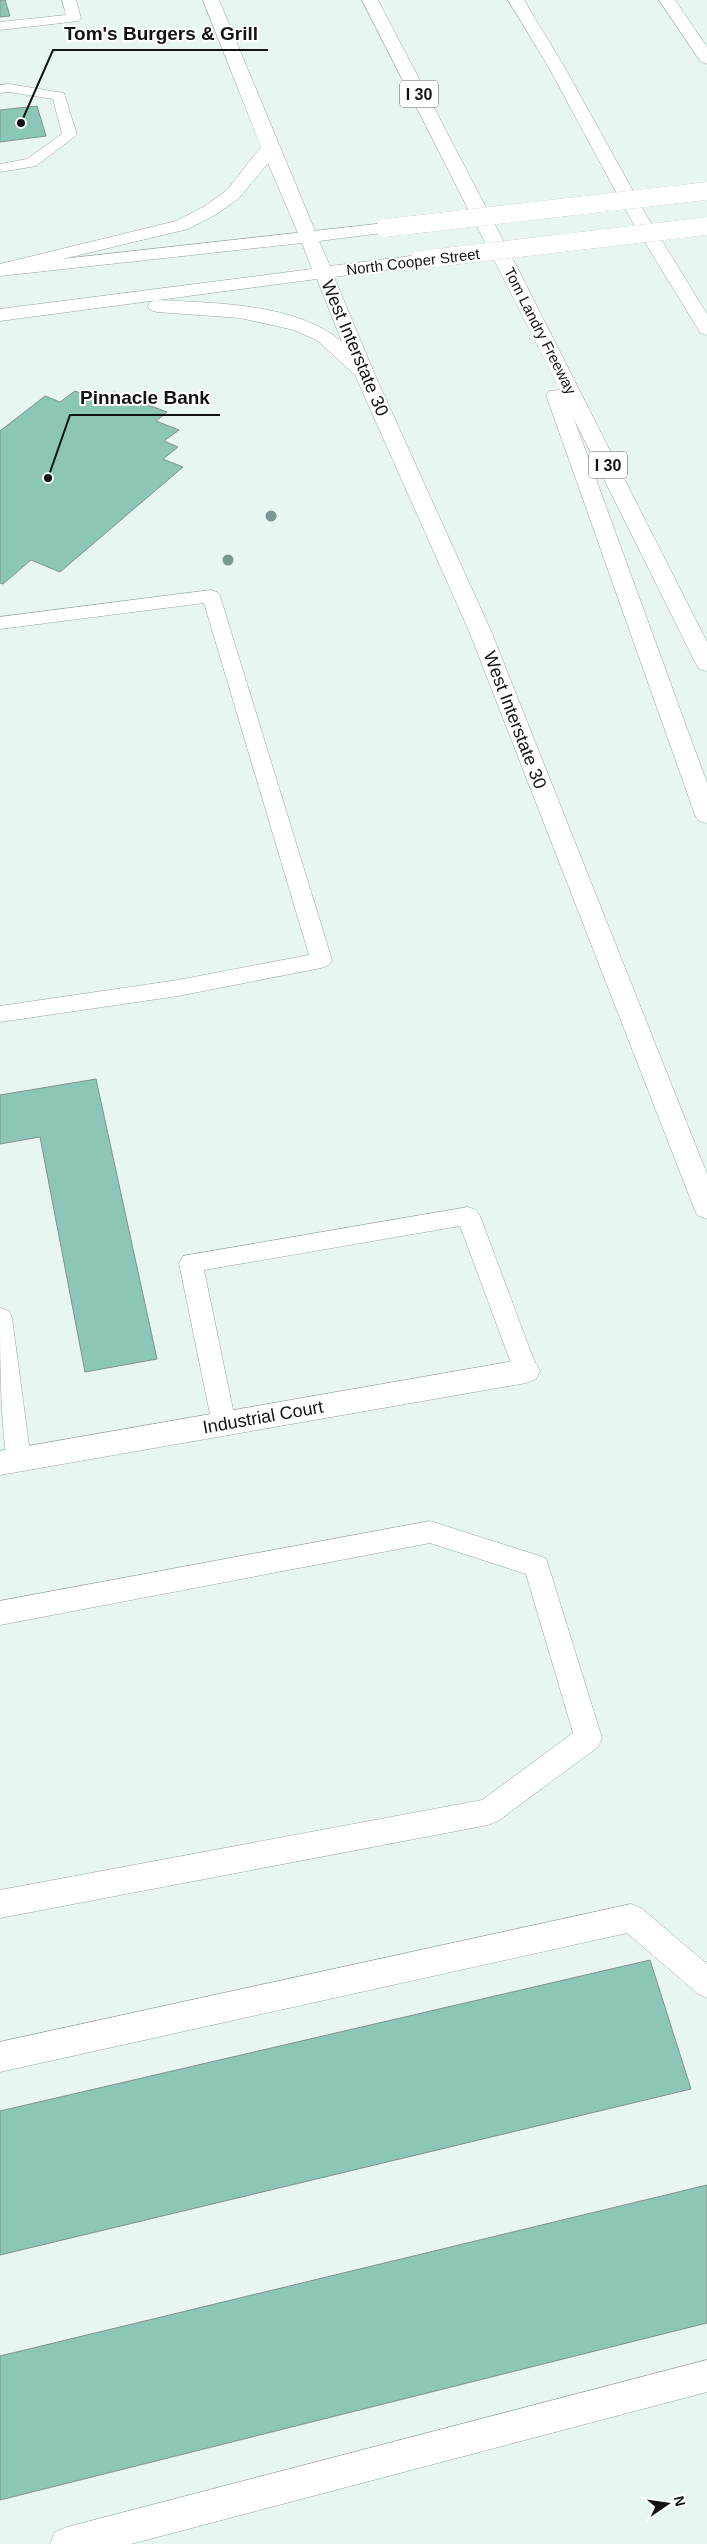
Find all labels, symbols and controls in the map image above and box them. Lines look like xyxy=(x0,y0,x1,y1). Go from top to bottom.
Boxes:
callout: Tom's Burgers & Grill xyxy=(53,16,268,50)
text: Tom's Burgers & Grill xyxy=(64,23,258,44)
road number: I 30 xyxy=(400,80,438,108)
street label: North Cooper Street xyxy=(345,245,481,278)
street label: Tom Landry Freeway xyxy=(501,265,580,397)
street label: West Interstate 30 xyxy=(317,277,393,419)
callout: Pinnacle Bank xyxy=(70,381,220,415)
text: Pinnacle Bank xyxy=(80,387,210,408)
road number: I 30 xyxy=(589,452,627,478)
street label: West Interstate 30 xyxy=(480,648,550,792)
street label: Industrial Court xyxy=(201,1397,325,1437)
north arrow xyxy=(642,2479,692,2529)
text: N xyxy=(671,2494,689,2508)

